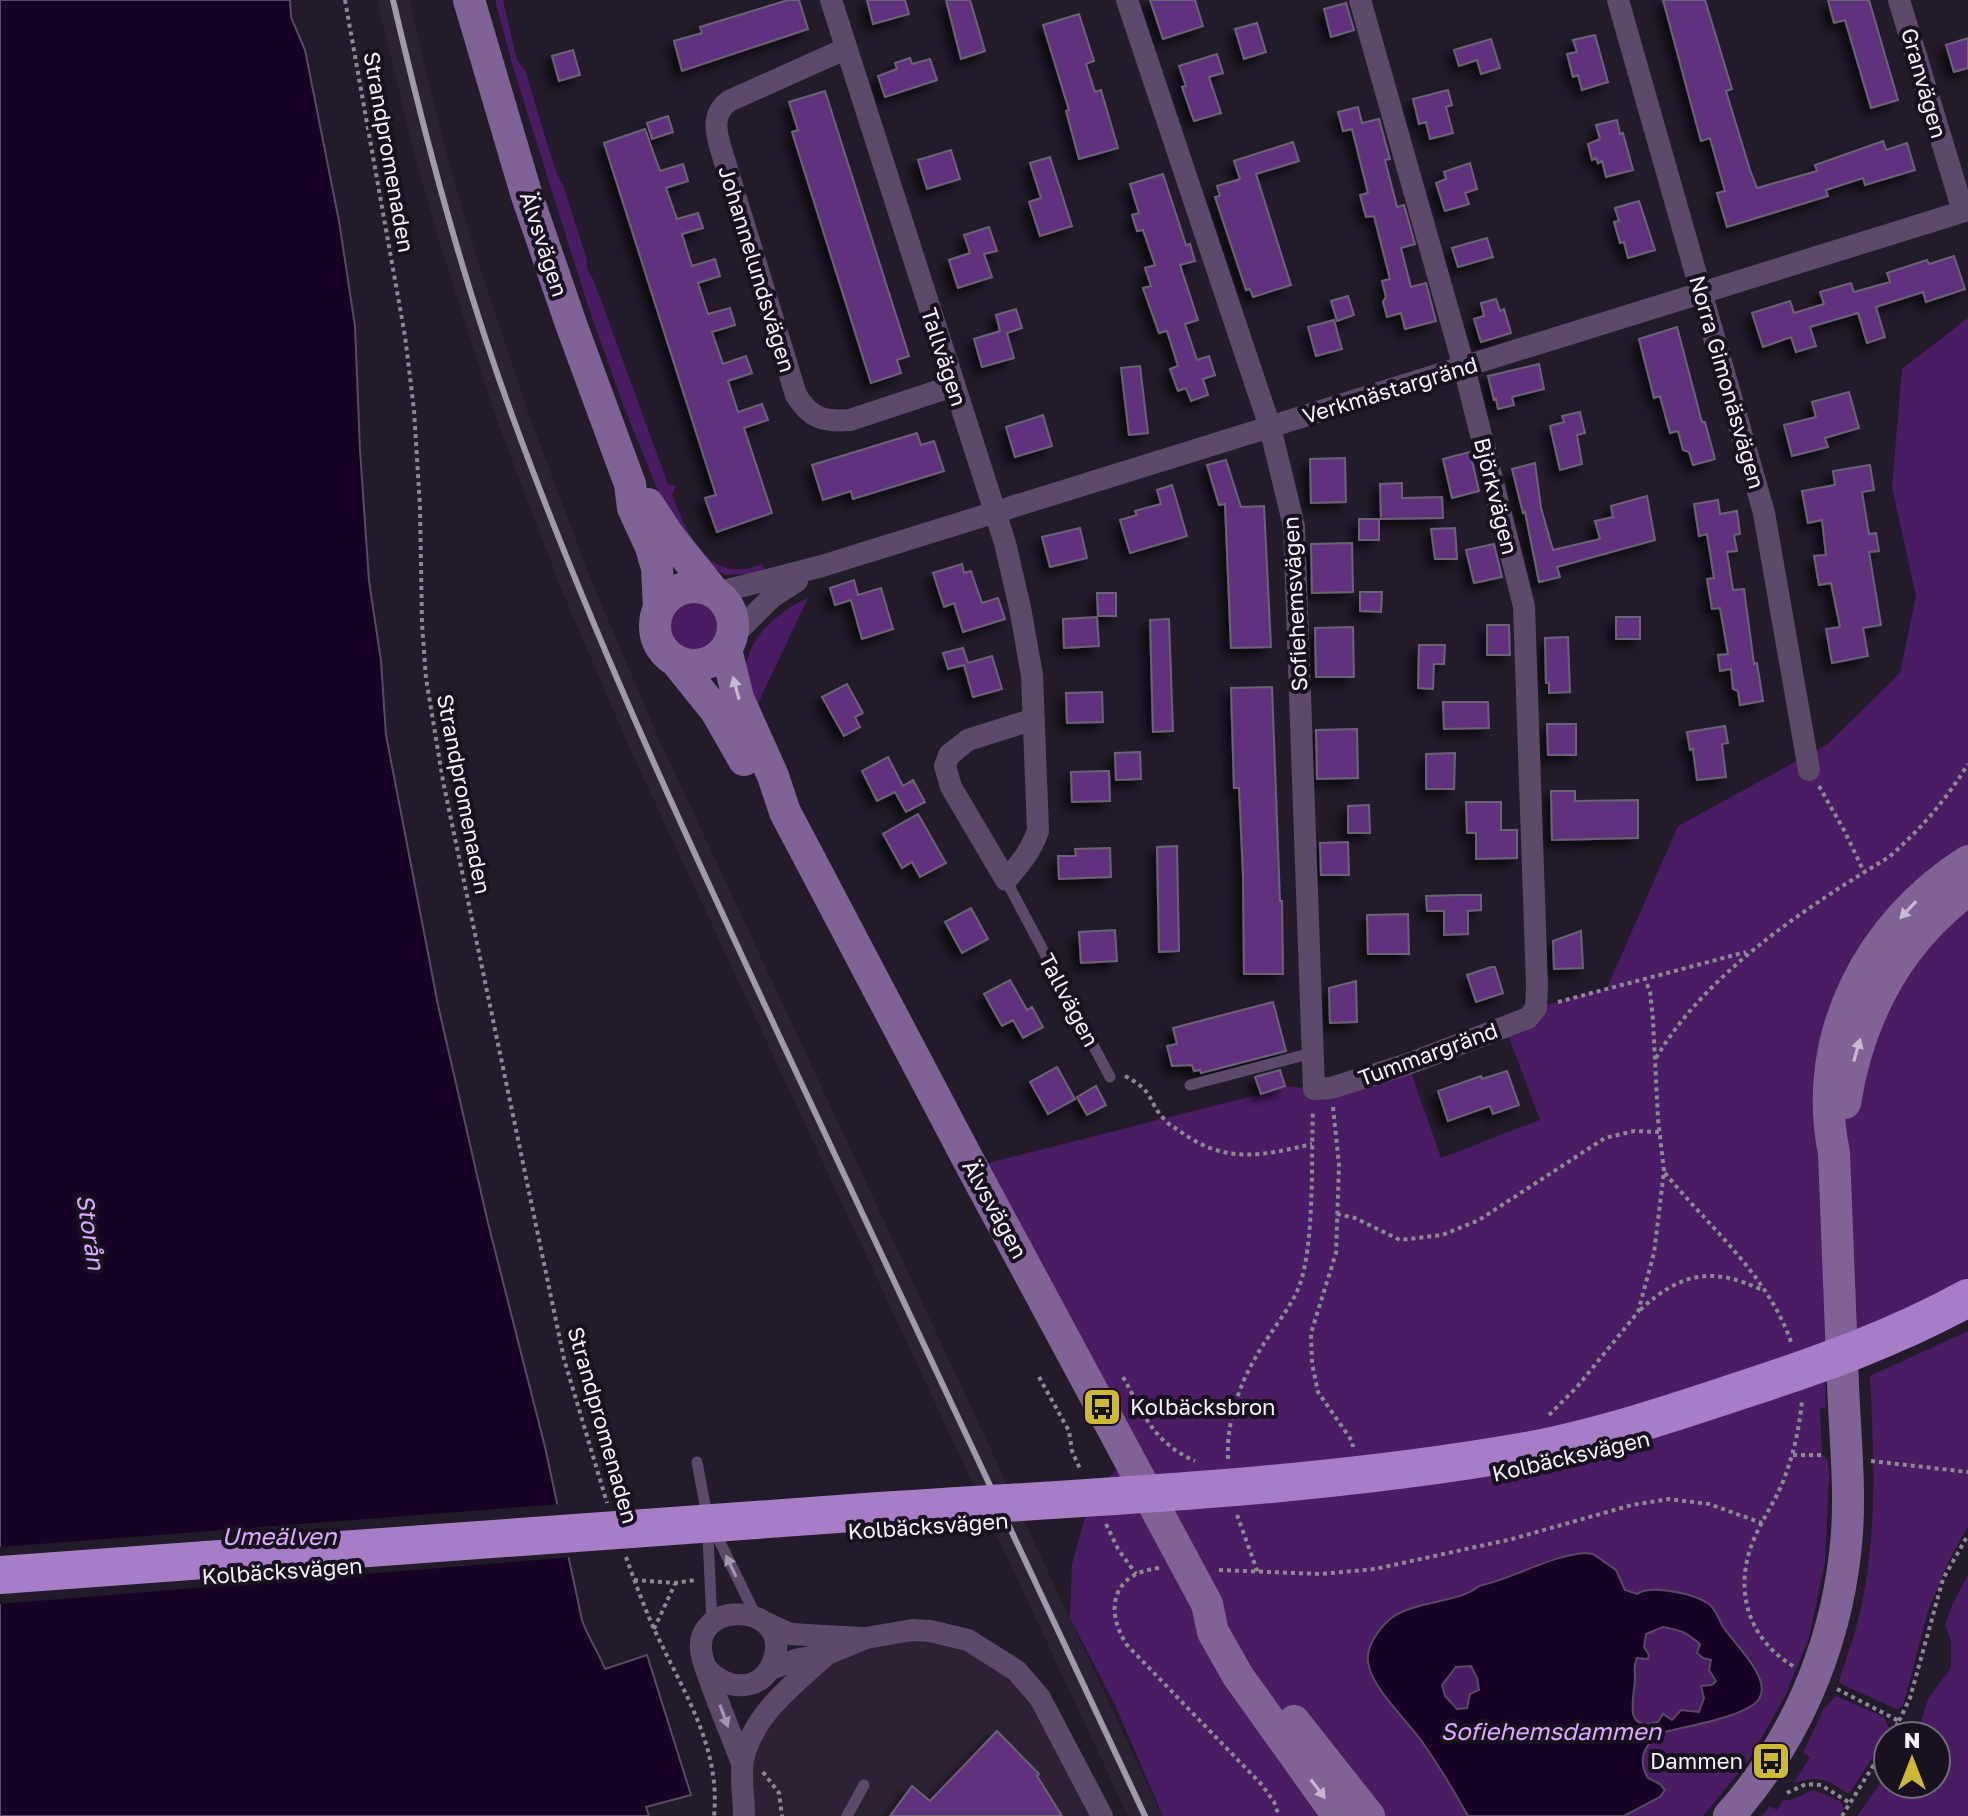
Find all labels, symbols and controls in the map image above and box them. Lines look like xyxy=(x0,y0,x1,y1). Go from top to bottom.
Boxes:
street label: Granvägen xyxy=(1896,25,1953,141)
street label: Strandpromenaden xyxy=(359,49,420,254)
street label: Johannelundsvägen xyxy=(713,162,802,375)
street label: Älvsvägen xyxy=(515,188,574,300)
street label: Norra Gimonäsvägen xyxy=(1684,272,1771,492)
street label: Tallvägen xyxy=(916,304,973,409)
street label: Verkmästargränd xyxy=(1299,350,1481,429)
street label: Björkvägen xyxy=(1469,435,1524,557)
street label: Sofiehemsvägen xyxy=(1276,516,1313,692)
one-way arrow xyxy=(729,676,741,701)
street label: Strandpromenaden xyxy=(432,691,497,896)
one-way arrow xyxy=(1899,900,1917,919)
street label: Tallvägen xyxy=(1034,948,1105,1051)
street label: Tummargränd xyxy=(1355,1016,1501,1091)
one-way arrow xyxy=(1852,1037,1864,1062)
street label: Älvsvägen xyxy=(957,1155,1034,1263)
water label: Storån xyxy=(71,1192,112,1273)
street label: Strandpromenaden xyxy=(562,1323,644,1526)
bus stop icon: Kolbäcksbron xyxy=(1081,1386,1123,1428)
place label: Kolbäcksbron xyxy=(1130,1393,1276,1420)
street label: Kolbäcksvägen xyxy=(1489,1424,1652,1487)
street label: Kolbäcksvägen xyxy=(847,1506,1009,1545)
water label: Umeälven xyxy=(221,1521,338,1550)
street label: Kolbäcksvägen xyxy=(201,1551,363,1590)
one-way arrow xyxy=(724,1555,737,1578)
one-way arrow xyxy=(719,1704,731,1728)
water label: Sofiehemsdammen xyxy=(1441,1716,1663,1745)
north arrow xyxy=(1872,1720,1952,1800)
text: N xyxy=(1904,1726,1920,1753)
bus stop icon: Dammen xyxy=(1750,1740,1792,1782)
place label: Dammen xyxy=(1650,1747,1743,1774)
one-way arrow xyxy=(1309,1779,1325,1800)

